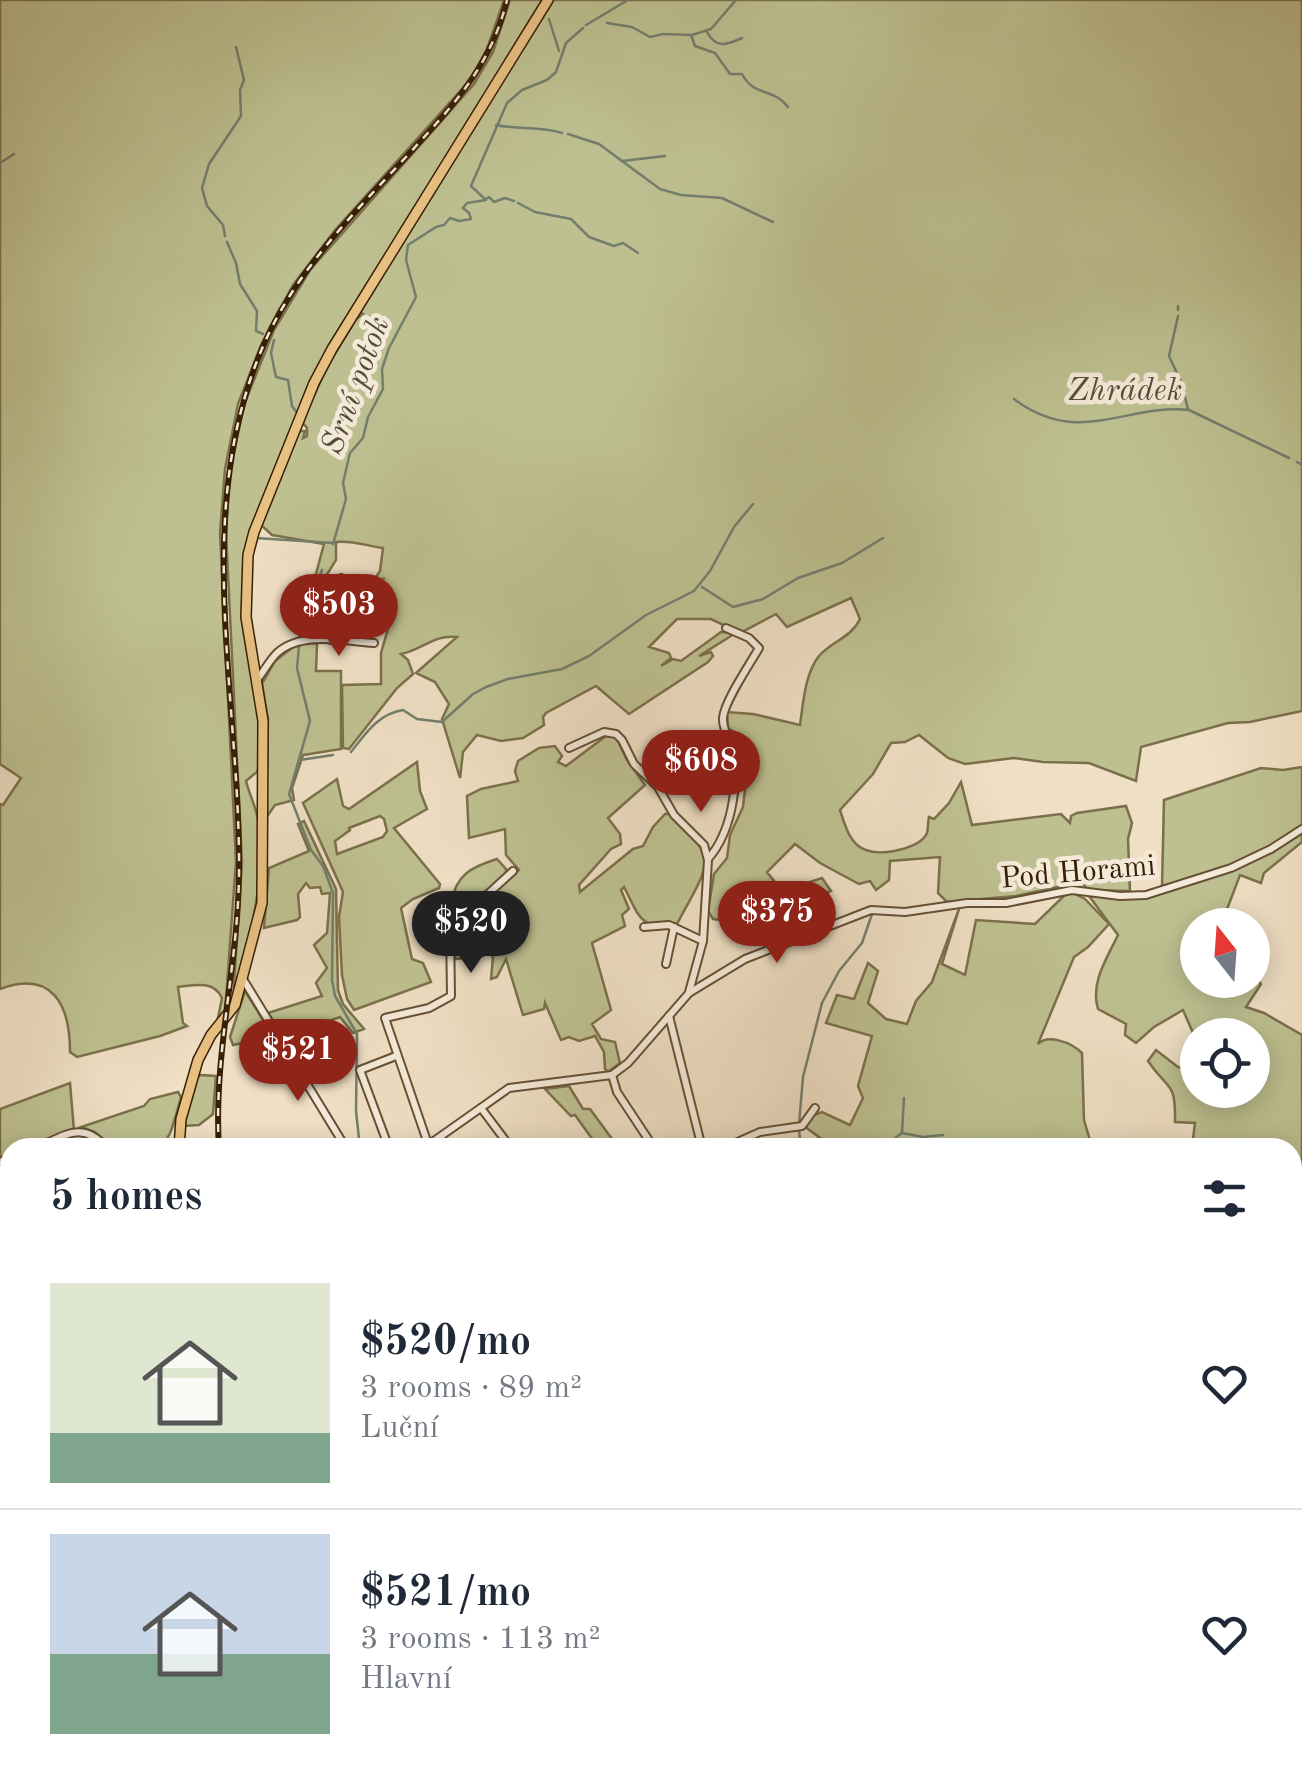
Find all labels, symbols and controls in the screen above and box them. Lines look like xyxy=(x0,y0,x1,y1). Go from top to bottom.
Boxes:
water label: Srní potok xyxy=(317,313,397,459)
water label: Zhrádek xyxy=(1068,376,1182,408)
pin: $503 xyxy=(280,574,398,659)
text: $503 xyxy=(302,590,376,622)
pin: $608 xyxy=(642,730,760,815)
text: $608 xyxy=(664,746,738,778)
street label: Pod Horami xyxy=(999,851,1157,895)
pin: $375 xyxy=(718,881,836,966)
pin: $520 xyxy=(412,891,530,976)
text: $375 xyxy=(740,897,814,929)
text: $520 xyxy=(434,907,508,939)
north arrow xyxy=(1180,908,1270,998)
map controls xyxy=(1180,908,1270,1108)
button: locate xyxy=(1180,1018,1270,1108)
pin: $521 xyxy=(239,1019,357,1104)
text: $521 xyxy=(261,1035,335,1067)
icon: filters xyxy=(1197,1171,1252,1226)
text: 5 homes xyxy=(50,1177,202,1219)
text: $520/mo xyxy=(360,1322,531,1364)
icon: home xyxy=(130,1323,250,1443)
icon: heart xyxy=(1197,1356,1252,1411)
text: 3 rooms · 89 m² xyxy=(360,1373,582,1405)
text: Luční xyxy=(360,1413,438,1445)
text: $521/mo xyxy=(360,1573,531,1615)
icon: home xyxy=(130,1574,250,1694)
icon: heart xyxy=(1197,1607,1252,1662)
text: 3 rooms · 113 m² xyxy=(360,1624,601,1656)
text: Hlavní xyxy=(360,1664,452,1696)

